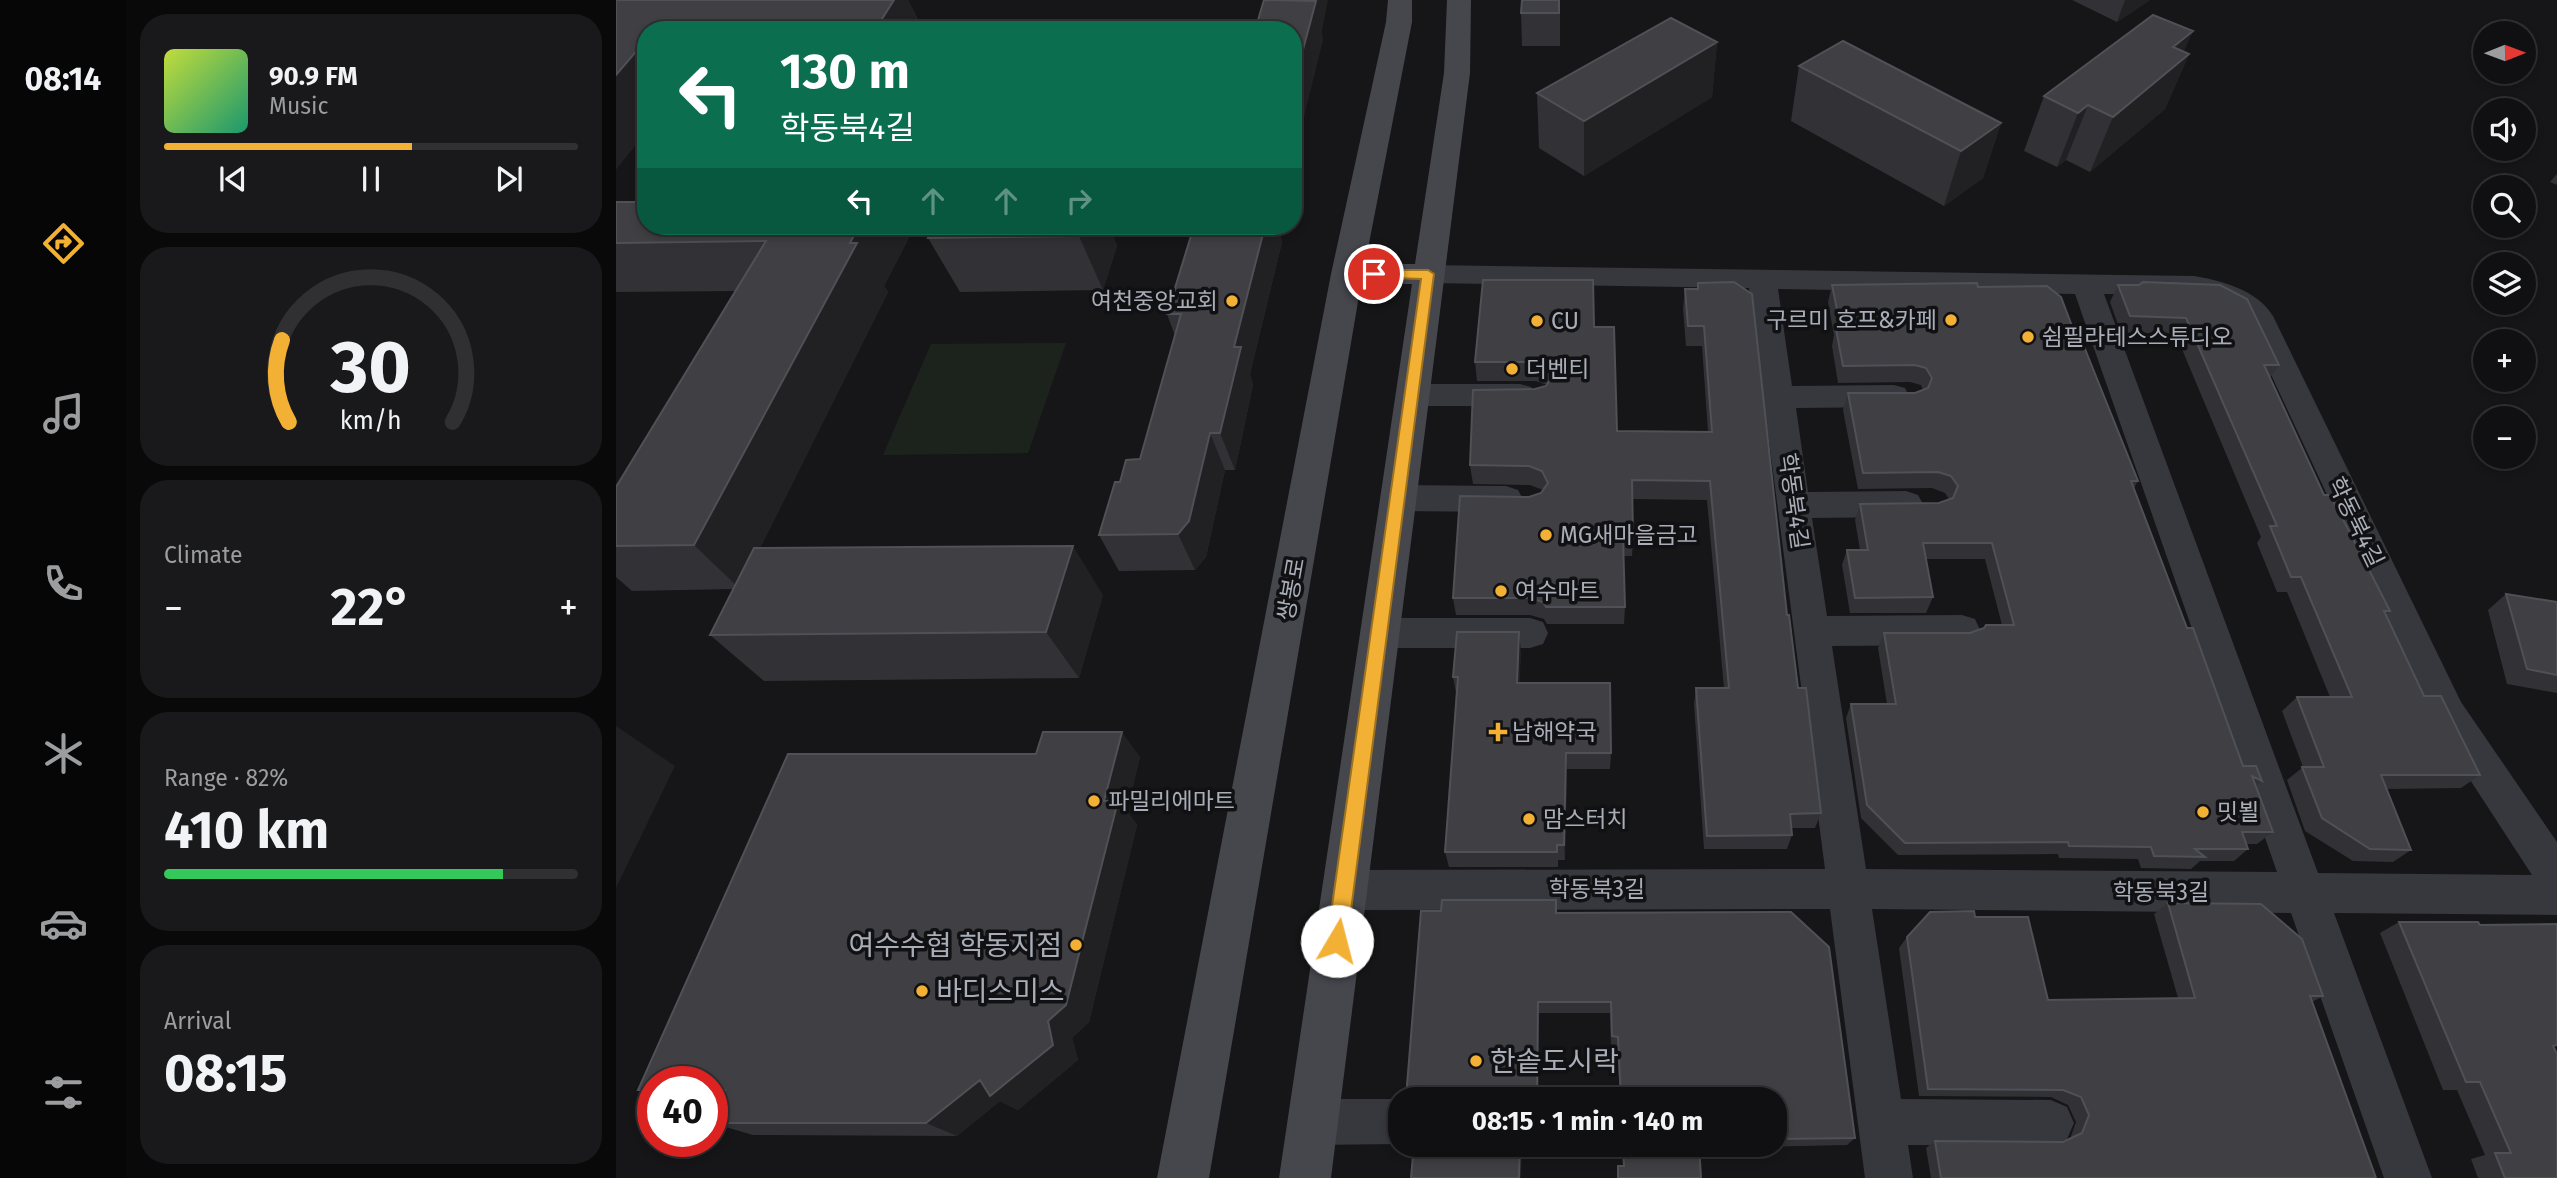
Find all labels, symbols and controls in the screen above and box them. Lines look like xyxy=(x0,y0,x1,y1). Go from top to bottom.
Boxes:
north arrow xyxy=(2473,21,2536,84)
map controls xyxy=(2473,21,2536,469)
text: 130 m xyxy=(780,42,910,101)
icon: left xyxy=(665,49,756,140)
text: 08:14 xyxy=(25,60,101,98)
text: 90.9 FM xyxy=(269,61,358,92)
text: Music xyxy=(269,92,329,120)
button: sound xyxy=(2473,98,2536,161)
text: 학동북4길 xyxy=(780,109,915,147)
icon: previous xyxy=(214,160,252,198)
icon: pause xyxy=(352,160,390,198)
icon: next xyxy=(490,160,528,198)
button: search xyxy=(2473,175,2536,238)
icon: left xyxy=(841,182,879,220)
icon: ahead xyxy=(914,182,952,220)
icon: ahead xyxy=(987,182,1025,220)
icon: right xyxy=(1060,182,1098,220)
icon: directions xyxy=(39,219,88,268)
pin xyxy=(1344,244,1404,304)
button: layers xyxy=(2473,252,2536,315)
icon: arrive xyxy=(1355,255,1393,293)
place label: 여천중앙교회 xyxy=(1091,287,1218,315)
marker: 여천중앙교회 xyxy=(1224,293,1240,309)
place label: 구르미 호프&카페 xyxy=(1766,306,1937,334)
place label: CU xyxy=(1551,307,1579,335)
marker: 구르미 호프&카페 xyxy=(1943,312,1959,328)
marker: CU xyxy=(1529,313,1545,329)
place label: 쉼필라테스스튜디오 xyxy=(2042,323,2232,351)
text: 30 xyxy=(330,325,411,412)
marker: 쉼필라테스스튜디오 xyxy=(2020,329,2036,345)
button: + xyxy=(2473,329,2536,392)
place label: 더벤티 xyxy=(1526,355,1589,383)
marker: 더벤티 xyxy=(1504,361,1520,377)
icon: music xyxy=(39,389,88,438)
text: km/h xyxy=(340,406,402,436)
button: − xyxy=(2473,406,2536,469)
street label: 학동북4길 xyxy=(1773,451,1815,551)
street label: 학동북4길 xyxy=(2322,472,2390,572)
place label: MG새마을금고 xyxy=(1560,521,1698,549)
marker: MG새마을금고 xyxy=(1538,527,1554,543)
text: Climate xyxy=(164,541,243,569)
street label: 쌍봉로 xyxy=(1272,555,1310,623)
icon: phone xyxy=(39,559,88,608)
text: 22° xyxy=(331,576,411,639)
place label: 여수마트 xyxy=(1515,577,1600,605)
marker: 여수마트 xyxy=(1493,583,1509,599)
text: − xyxy=(164,585,183,631)
text: + xyxy=(559,585,578,631)
place label: 남해약국 xyxy=(1512,718,1597,746)
marker: 남해약국 xyxy=(1490,724,1506,740)
icon: climate xyxy=(39,729,88,778)
text: Range · 82% xyxy=(164,764,288,792)
place label: 파밀리에마트 xyxy=(1108,787,1235,815)
marker: 파밀리에마트 xyxy=(1086,793,1102,809)
place label: 밋뵐 xyxy=(2217,798,2259,826)
text: 410 km xyxy=(164,799,329,862)
marker: 밋뵐 xyxy=(2195,804,2211,820)
place label: 맘스터치 xyxy=(1543,805,1628,833)
marker: 맘스터치 xyxy=(1521,811,1537,827)
street label: 학동북3길 xyxy=(1549,875,1645,903)
street label: 학동북3길 xyxy=(2113,878,2209,906)
icon: car xyxy=(39,899,88,948)
position arrow xyxy=(1300,904,1374,978)
place label: 여수수협 학동지점 xyxy=(848,929,1062,962)
marker: 여수수협 학동지점 xyxy=(1068,937,1084,953)
place label: 바디스미스 xyxy=(936,975,1065,1008)
marker: 바디스미스 xyxy=(914,983,930,999)
text: Arrival xyxy=(164,1007,231,1035)
text: 08:15 xyxy=(164,1042,287,1105)
place label: 한솥도시락 xyxy=(1490,1045,1619,1078)
marker: 한솥도시락 xyxy=(1468,1053,1484,1069)
speed limit sign: 40 xyxy=(637,1066,728,1157)
icon: filters xyxy=(39,1068,88,1117)
text: 08:15 · 1 min · 140 m xyxy=(1472,1106,1703,1137)

